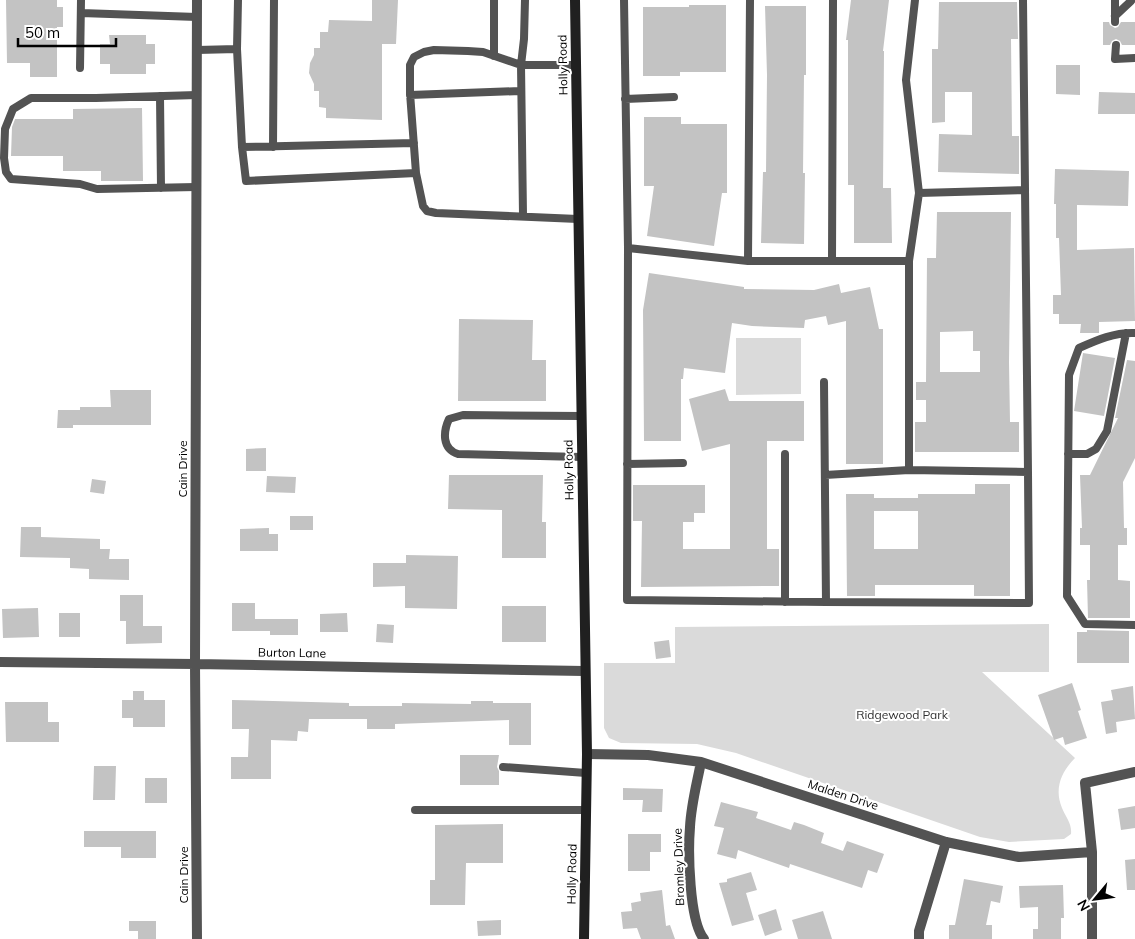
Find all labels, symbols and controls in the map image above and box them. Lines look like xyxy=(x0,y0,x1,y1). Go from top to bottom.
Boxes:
scale bar xyxy=(18,15,115,47)
text: 50 m xyxy=(25,23,60,42)
street label: Holly Road xyxy=(554,35,571,95)
street label: Cain Drive xyxy=(175,440,190,498)
street label: Holly Road xyxy=(560,440,577,500)
street label: Burton Lane xyxy=(258,644,326,661)
park label: Ridgewood Park xyxy=(856,707,949,722)
street label: Malden Drive xyxy=(806,776,880,813)
street label: Bromley Drive xyxy=(670,828,687,906)
street label: Holly Road xyxy=(563,844,580,904)
street label: Cain Drive xyxy=(176,846,191,904)
north arrow xyxy=(1070,874,1120,924)
text: N xyxy=(1073,896,1094,914)

